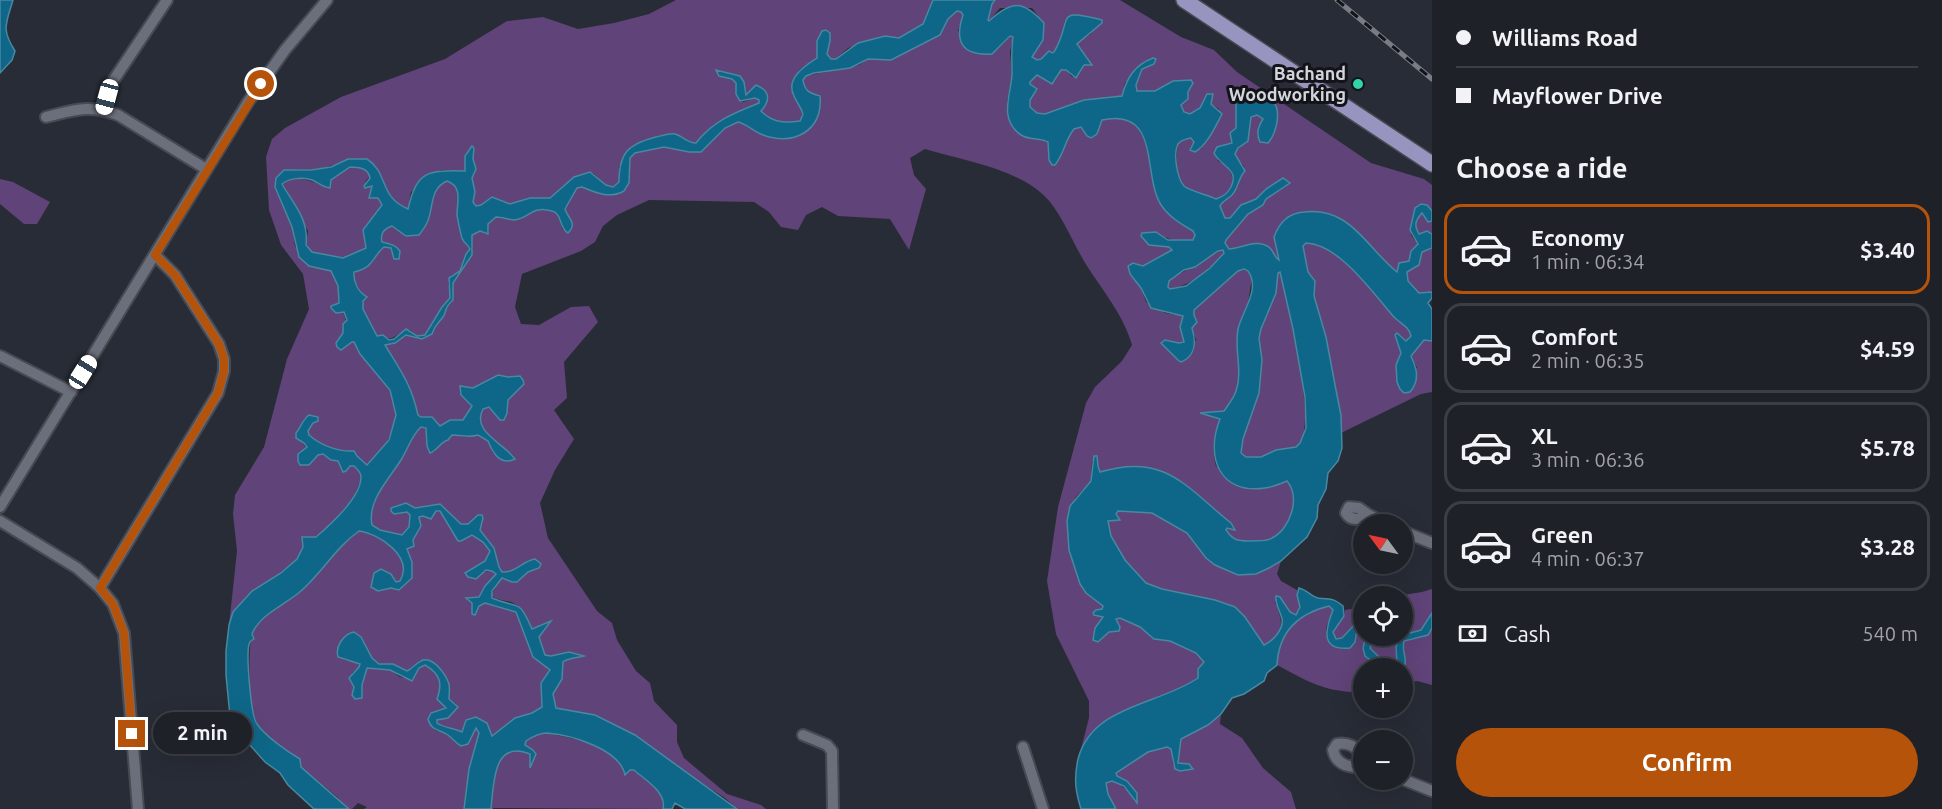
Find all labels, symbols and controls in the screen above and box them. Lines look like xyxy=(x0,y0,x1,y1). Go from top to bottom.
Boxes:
text: Williams Road xyxy=(1492,25,1638,50)
place label: Bachand Woodworking xyxy=(1229,63,1346,104)
route start xyxy=(247,70,274,97)
car xyxy=(94,77,120,117)
marker: Bachand Woodworking xyxy=(1351,77,1365,91)
text: Mayflower Drive xyxy=(1492,83,1663,108)
text: Choose a ride xyxy=(1456,153,1628,183)
icon: car xyxy=(1459,222,1513,276)
text: Economy xyxy=(1531,225,1624,250)
text: $3.40 xyxy=(1860,237,1915,262)
text: 1 min · 06:34 xyxy=(1531,250,1645,273)
icon: car xyxy=(1459,321,1513,375)
text: Comfort xyxy=(1531,324,1618,349)
text: $4.59 xyxy=(1860,336,1915,361)
text: 2 min · 06:35 xyxy=(1531,349,1645,372)
car xyxy=(66,352,100,392)
icon: car xyxy=(1459,420,1513,474)
text: XL xyxy=(1531,423,1558,448)
text: $5.78 xyxy=(1860,435,1915,460)
text: 3 min · 06:36 xyxy=(1531,448,1645,471)
north arrow xyxy=(1353,514,1413,574)
map controls xyxy=(1353,514,1413,790)
icon: car xyxy=(1459,519,1513,573)
text: Green xyxy=(1531,522,1593,547)
text: $3.28 xyxy=(1860,534,1915,559)
text: 4 min · 06:37 xyxy=(1531,547,1645,570)
button: locate xyxy=(1353,586,1413,646)
icon: cash xyxy=(1456,617,1489,650)
text: Cash xyxy=(1504,621,1551,646)
text: 540 m xyxy=(1862,622,1918,645)
button: + xyxy=(1353,658,1413,718)
callout: 2 min xyxy=(153,713,252,755)
route end xyxy=(118,720,145,747)
text: 2 min xyxy=(177,721,228,744)
button: Confirm xyxy=(1456,728,1918,797)
button: − xyxy=(1353,730,1413,790)

